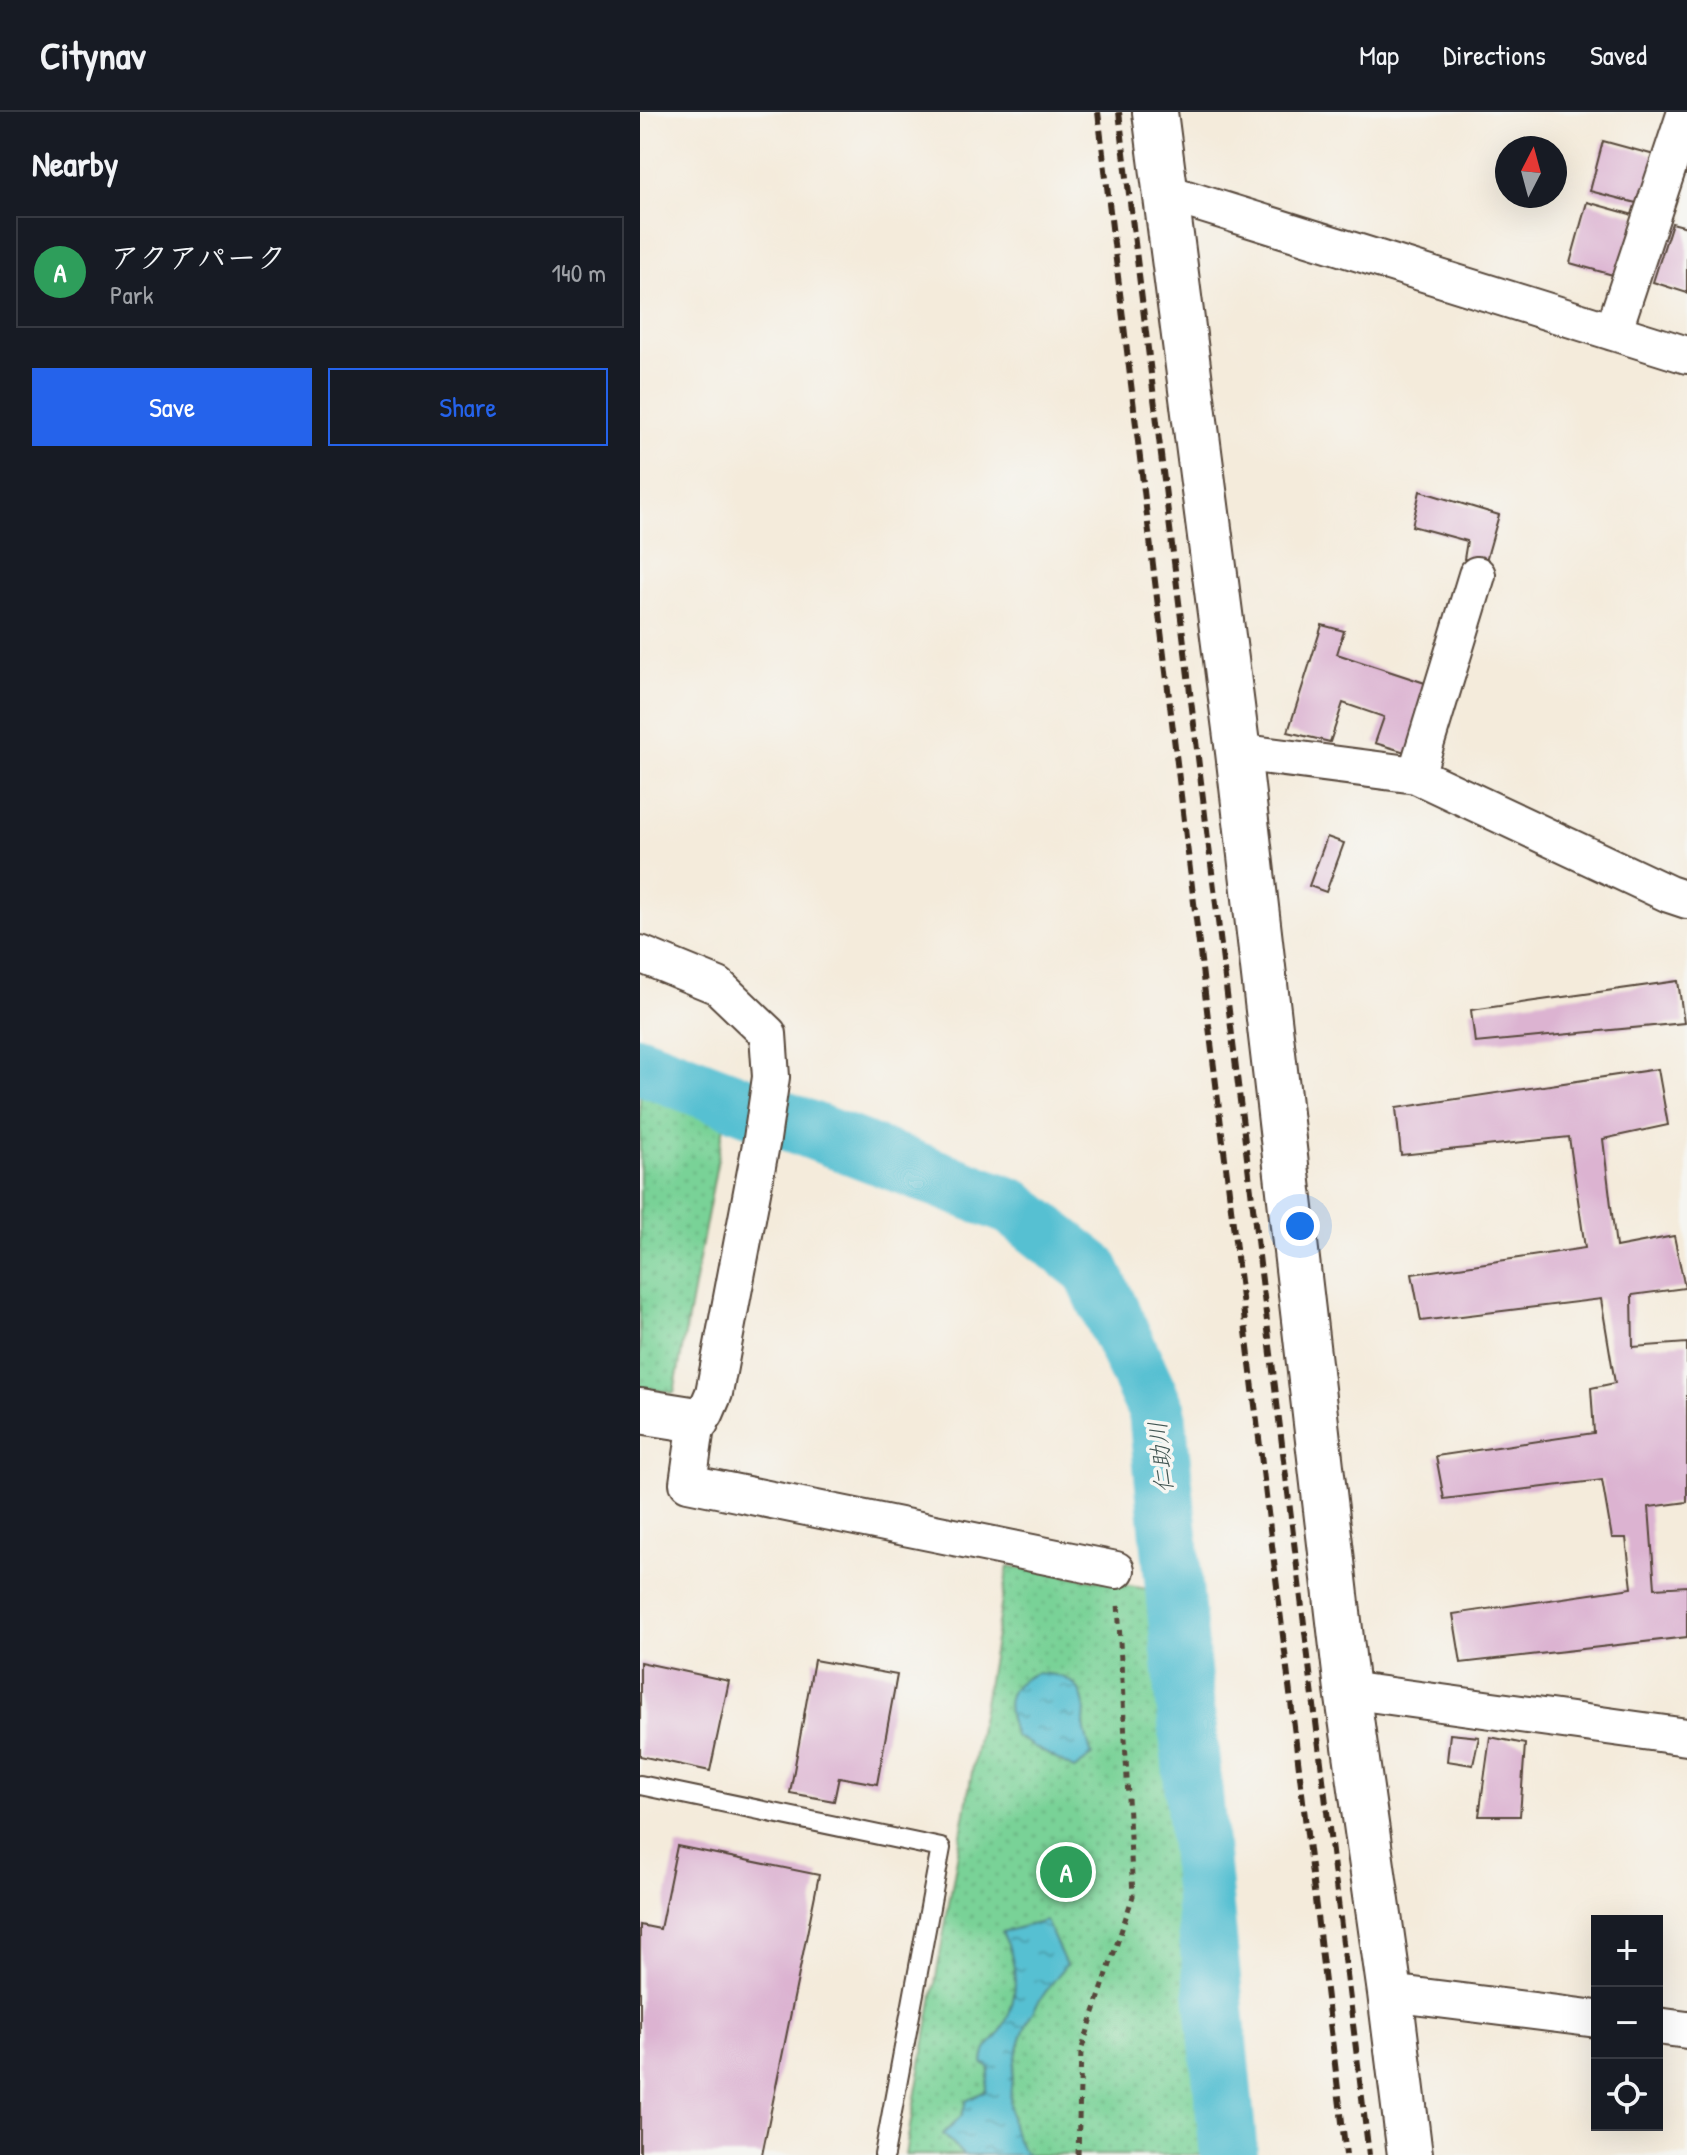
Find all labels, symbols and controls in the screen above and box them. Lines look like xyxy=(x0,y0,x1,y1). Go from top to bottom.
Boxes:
text: Citynav xyxy=(40,29,146,81)
text: Map xyxy=(1359,36,1399,74)
text: Directions xyxy=(1443,36,1546,74)
text: Saved xyxy=(1590,36,1647,74)
north arrow xyxy=(1495,136,1567,208)
text: Nearby xyxy=(32,141,118,187)
text: アクアパーク xyxy=(110,237,286,277)
text: A xyxy=(54,255,66,290)
text: 140 m xyxy=(552,255,606,290)
text: Park xyxy=(110,277,154,312)
button: Save xyxy=(32,368,312,446)
button: Share xyxy=(328,368,608,446)
your location xyxy=(1280,1206,1320,1246)
water label: 仁助川 xyxy=(1140,1420,1180,1495)
pin: A xyxy=(1040,1842,1092,1902)
map controls xyxy=(1591,1915,1663,2131)
button: + xyxy=(1591,1915,1663,1987)
button: − xyxy=(1591,1987,1663,2059)
button: locate xyxy=(1591,2059,1663,2131)

